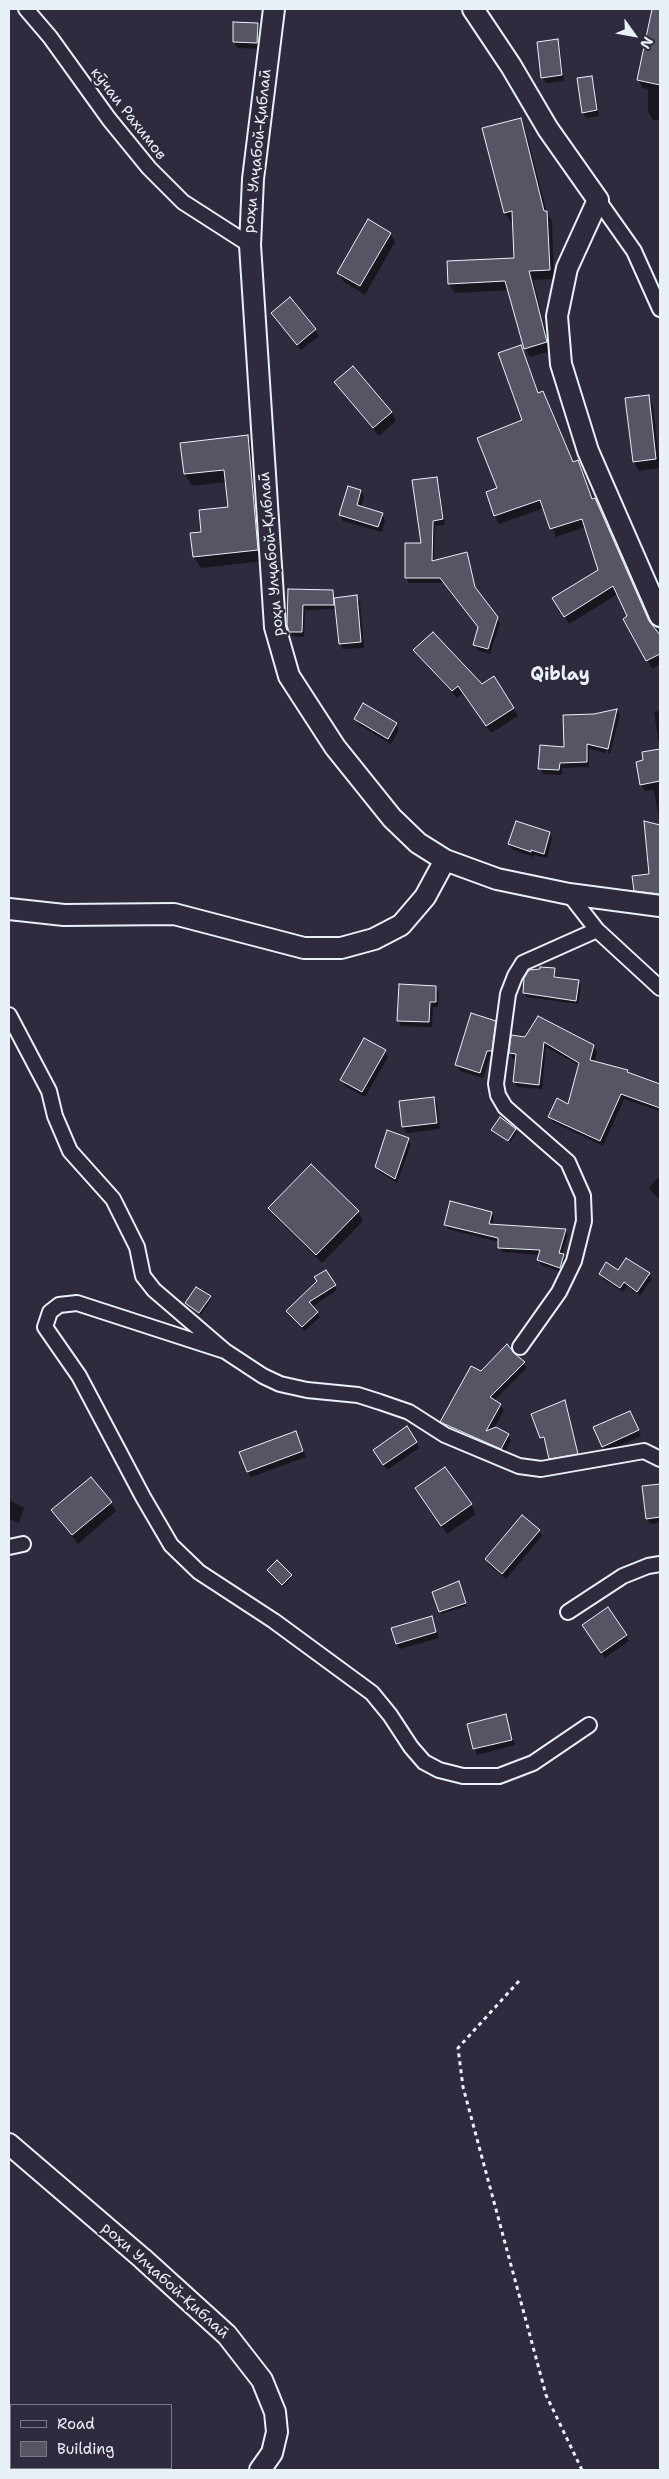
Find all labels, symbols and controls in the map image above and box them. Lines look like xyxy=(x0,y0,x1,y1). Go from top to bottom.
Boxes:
north arrow xyxy=(609,10,659,60)
text: N xyxy=(636,33,657,52)
street label: кӯчаи Рахимов xyxy=(86,64,170,164)
street label: роҳи Улҷабой-Қиблаӣ xyxy=(240,68,276,234)
street label: роҳи Улҷабой-Қиблаӣ xyxy=(256,471,288,637)
district label: Qiblay xyxy=(530,664,590,686)
street label: роҳи Улҷабой-Қиблаӣ xyxy=(98,2219,232,2343)
legend xyxy=(10,2404,172,2469)
text: Road xyxy=(57,2414,95,2434)
text: Building xyxy=(57,2439,114,2459)

